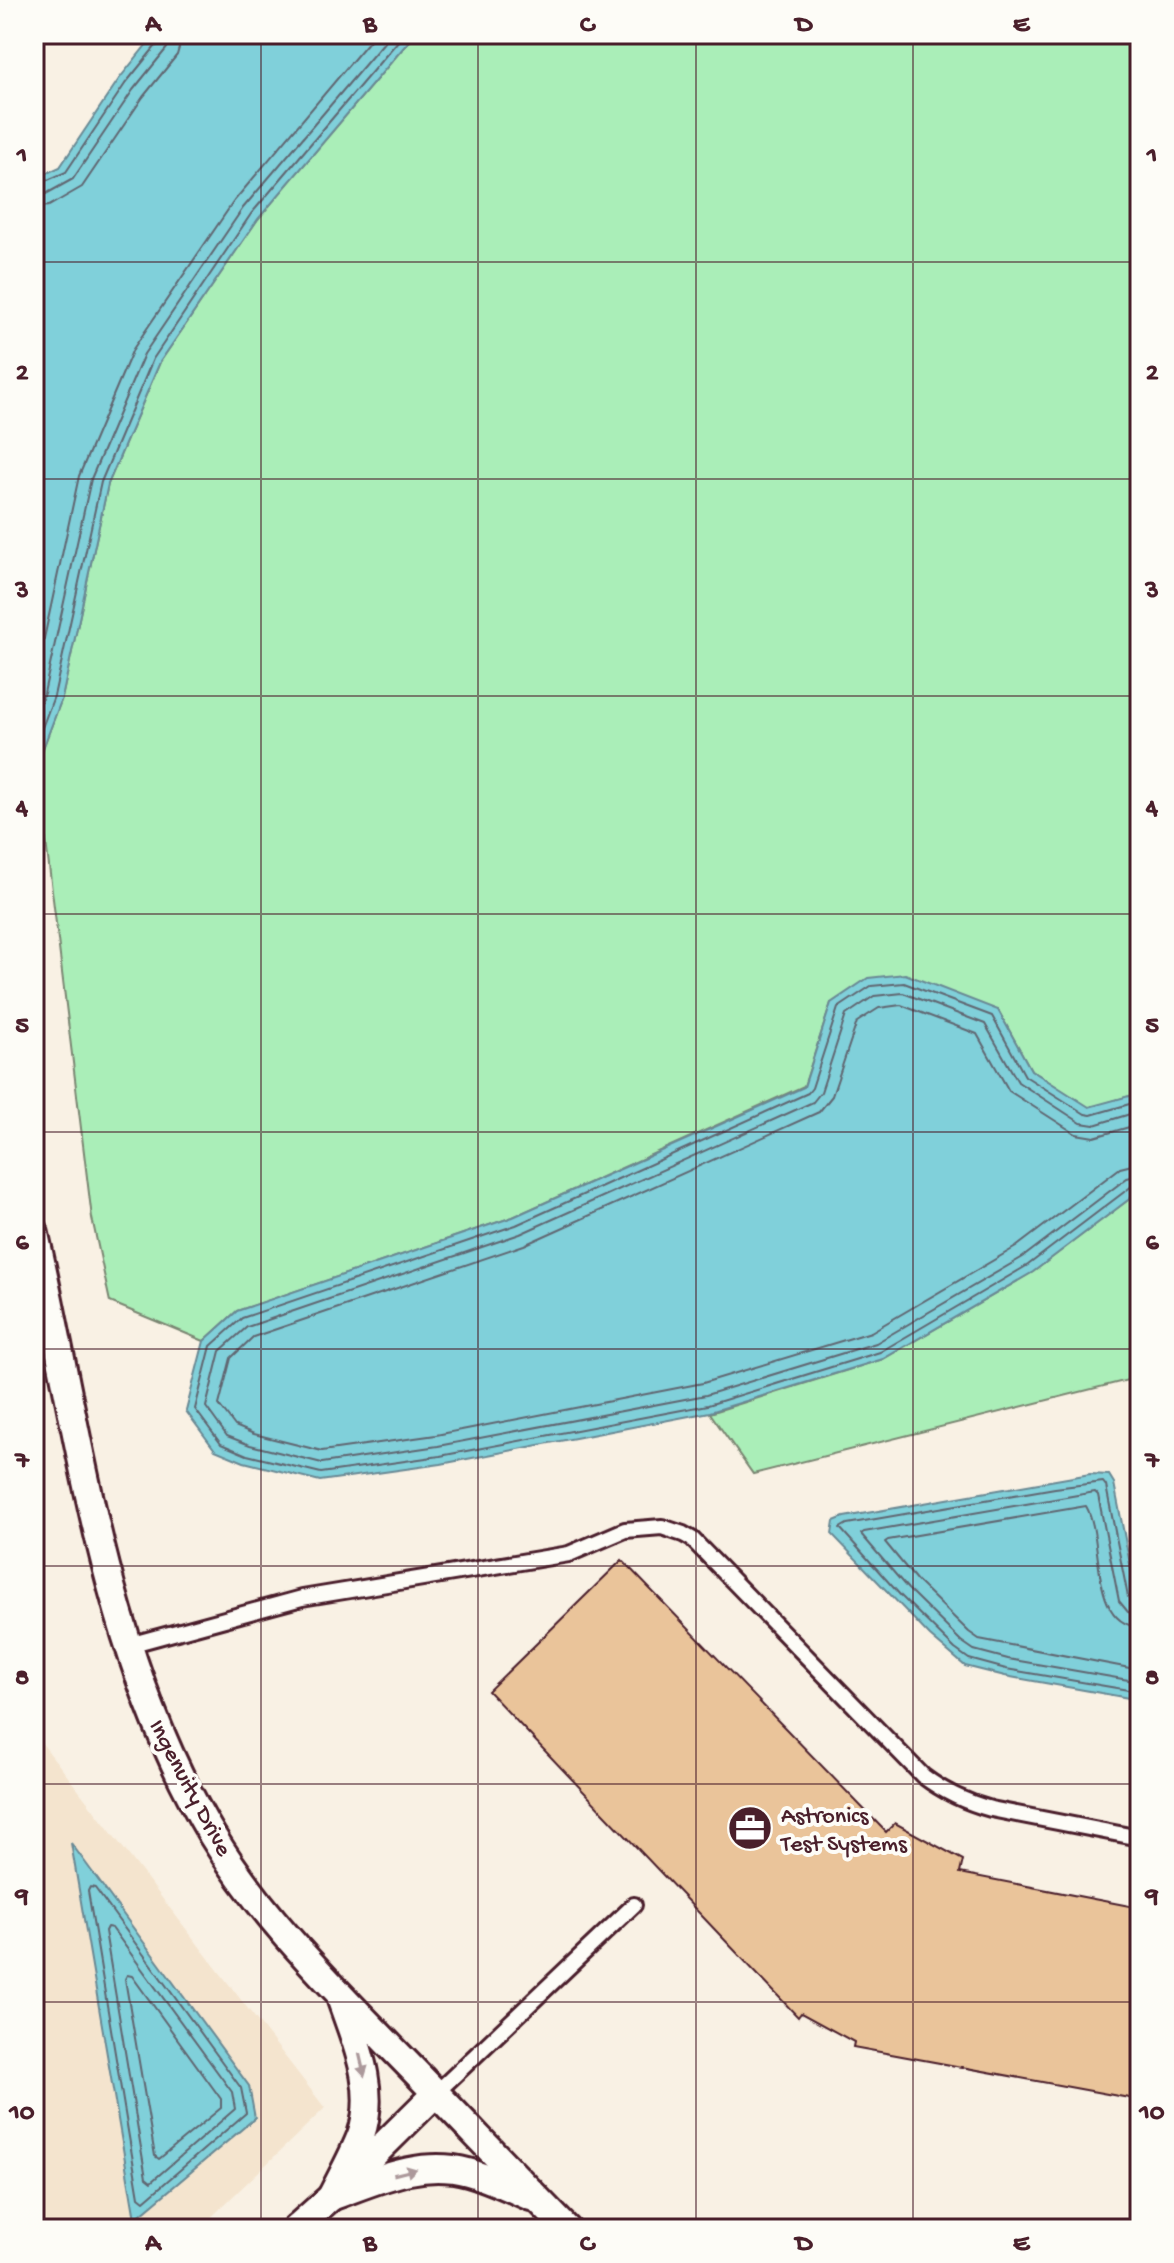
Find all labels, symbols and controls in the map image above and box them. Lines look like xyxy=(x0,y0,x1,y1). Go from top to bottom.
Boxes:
text: A xyxy=(144,11,162,42)
text: B xyxy=(362,11,378,42)
text: C xyxy=(580,11,597,42)
text: D xyxy=(794,11,814,42)
text: E xyxy=(1013,11,1031,42)
text: 1 xyxy=(16,142,27,173)
text: 1 xyxy=(1146,142,1157,173)
text: 2 xyxy=(16,359,29,390)
text: 2 xyxy=(1146,359,1159,390)
text: 3 xyxy=(14,577,29,608)
text: 3 xyxy=(1144,577,1159,608)
text: 4 xyxy=(15,794,29,825)
text: 4 xyxy=(1145,794,1159,825)
text: 5 xyxy=(15,1012,29,1043)
text: 5 xyxy=(1145,1012,1159,1043)
text: 6 xyxy=(15,1229,29,1260)
text: 6 xyxy=(1145,1229,1159,1260)
text: 7 xyxy=(13,1447,30,1478)
text: 7 xyxy=(1143,1447,1160,1478)
text: 8 xyxy=(15,1664,29,1695)
text: 8 xyxy=(1145,1664,1159,1695)
street label: Ingenuity Drive xyxy=(141,1715,237,1863)
place label: Astronics Test Systems xyxy=(779,1803,908,1860)
office icon: Astronics Test Systems xyxy=(726,1804,774,1852)
text: 9 xyxy=(13,1882,29,1913)
text: 9 xyxy=(1143,1882,1159,1913)
one-way arrow xyxy=(357,2052,369,2077)
text: 10 xyxy=(8,2099,35,2130)
text: 10 xyxy=(1138,2099,1165,2130)
one-way arrow xyxy=(392,2165,417,2177)
text: A xyxy=(144,2230,162,2261)
text: B xyxy=(362,2230,378,2261)
text: C xyxy=(580,2230,597,2261)
text: D xyxy=(794,2230,814,2261)
text: E xyxy=(1013,2230,1031,2261)

